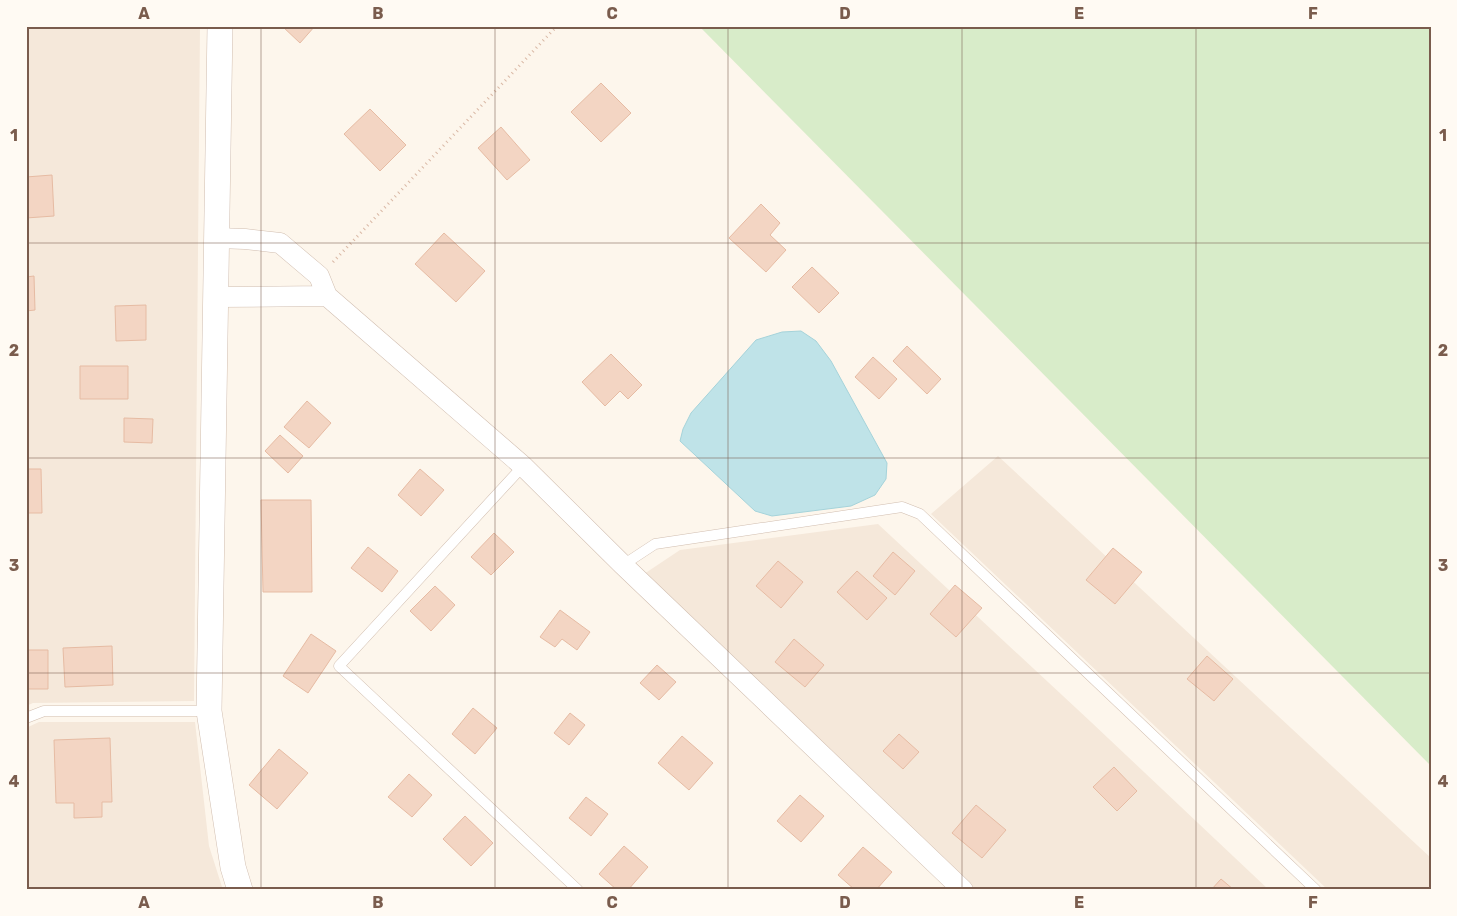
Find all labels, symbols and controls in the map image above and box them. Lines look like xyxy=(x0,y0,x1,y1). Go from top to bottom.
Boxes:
text: A xyxy=(138,4,150,23)
text: B xyxy=(372,4,384,23)
text: C xyxy=(606,4,618,23)
text: D xyxy=(839,4,851,23)
text: E xyxy=(1074,4,1084,23)
text: F xyxy=(1308,4,1318,23)
text: 1 xyxy=(10,126,18,145)
text: 1 xyxy=(1439,126,1447,145)
text: 2 xyxy=(9,341,19,360)
text: 2 xyxy=(1438,341,1448,360)
text: 3 xyxy=(9,556,19,575)
text: 3 xyxy=(1438,556,1448,575)
text: 4 xyxy=(9,772,20,791)
text: 4 xyxy=(1438,772,1449,791)
text: A xyxy=(138,893,150,912)
text: B xyxy=(372,893,384,912)
text: C xyxy=(606,893,618,912)
text: D xyxy=(839,893,851,912)
text: E xyxy=(1074,893,1084,912)
text: F xyxy=(1308,893,1318,912)

